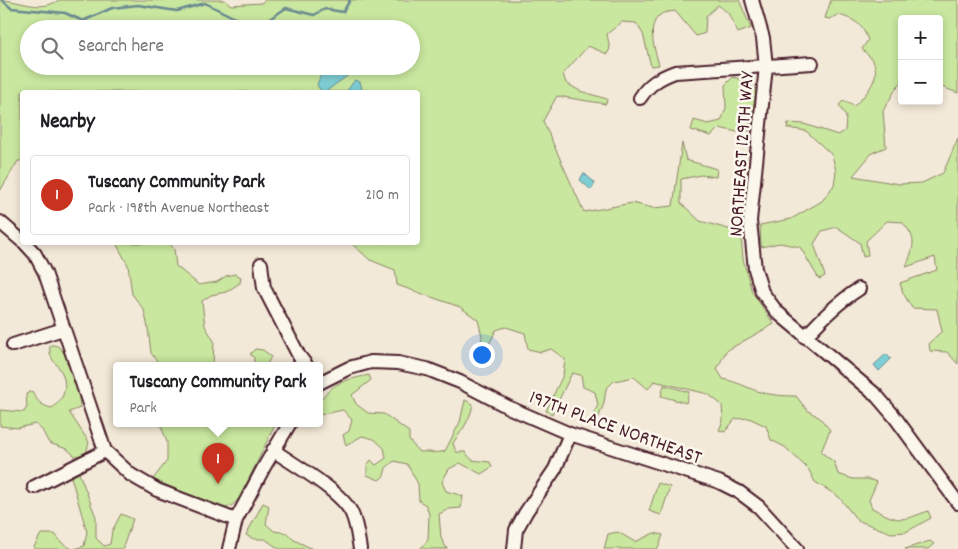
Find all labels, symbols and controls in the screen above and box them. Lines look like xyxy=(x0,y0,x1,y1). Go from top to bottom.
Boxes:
map controls xyxy=(898,15,943,105)
button: + xyxy=(898,15,943,60)
search box xyxy=(20,20,420,75)
icon: search xyxy=(38,34,66,62)
text: Search here xyxy=(78,34,164,61)
button: − xyxy=(898,60,943,105)
street label: NORTHEAST 129TH WAY xyxy=(723,70,763,238)
text: Nearby xyxy=(40,108,95,138)
text: Tuscany Community Park xyxy=(88,170,265,197)
text: 1 xyxy=(55,184,59,207)
text: 210 m xyxy=(365,184,399,207)
text: Park · 198th Avenue Northeast xyxy=(88,197,269,220)
your location xyxy=(469,342,495,368)
popup xyxy=(113,362,323,427)
text: Tuscany Community Park xyxy=(130,370,307,397)
street label: 197TH PLACE NORTHEAST xyxy=(525,385,705,473)
text: Park xyxy=(130,397,157,420)
pin: 1 xyxy=(202,443,234,484)

